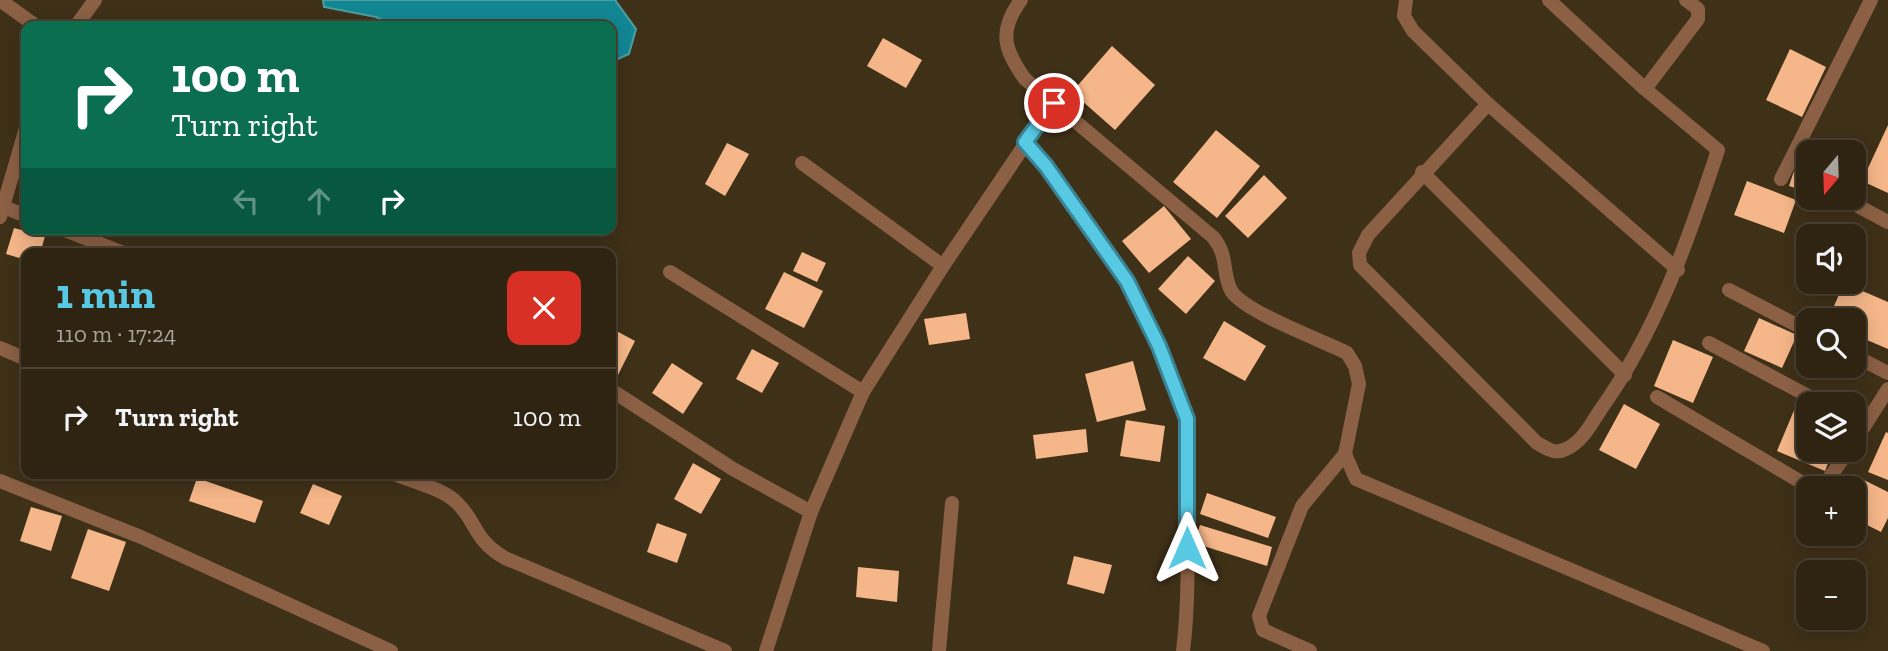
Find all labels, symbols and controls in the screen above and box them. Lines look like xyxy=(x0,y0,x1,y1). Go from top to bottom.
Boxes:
text: 100 m xyxy=(171,46,299,105)
icon: right xyxy=(56,49,147,140)
pin xyxy=(1024,73,1084,133)
icon: arrive xyxy=(1035,84,1073,122)
text: Turn right xyxy=(171,106,318,144)
north arrow xyxy=(1796,140,1866,210)
map controls xyxy=(1796,140,1866,630)
icon: left xyxy=(227,182,265,220)
icon: ahead xyxy=(300,182,338,220)
icon: right xyxy=(373,182,411,220)
button: sound xyxy=(1796,224,1866,294)
text: 1 min xyxy=(56,268,155,319)
button: close xyxy=(507,271,581,345)
button: search xyxy=(1796,308,1866,378)
text: 110 m · 17:24 xyxy=(56,320,176,348)
button: layers xyxy=(1796,392,1866,462)
icon: right xyxy=(56,398,94,436)
text: Turn right xyxy=(115,401,238,433)
text: 100 m xyxy=(513,401,581,433)
button: + xyxy=(1796,476,1866,546)
position arrow xyxy=(1150,511,1224,585)
button: − xyxy=(1796,560,1866,630)

